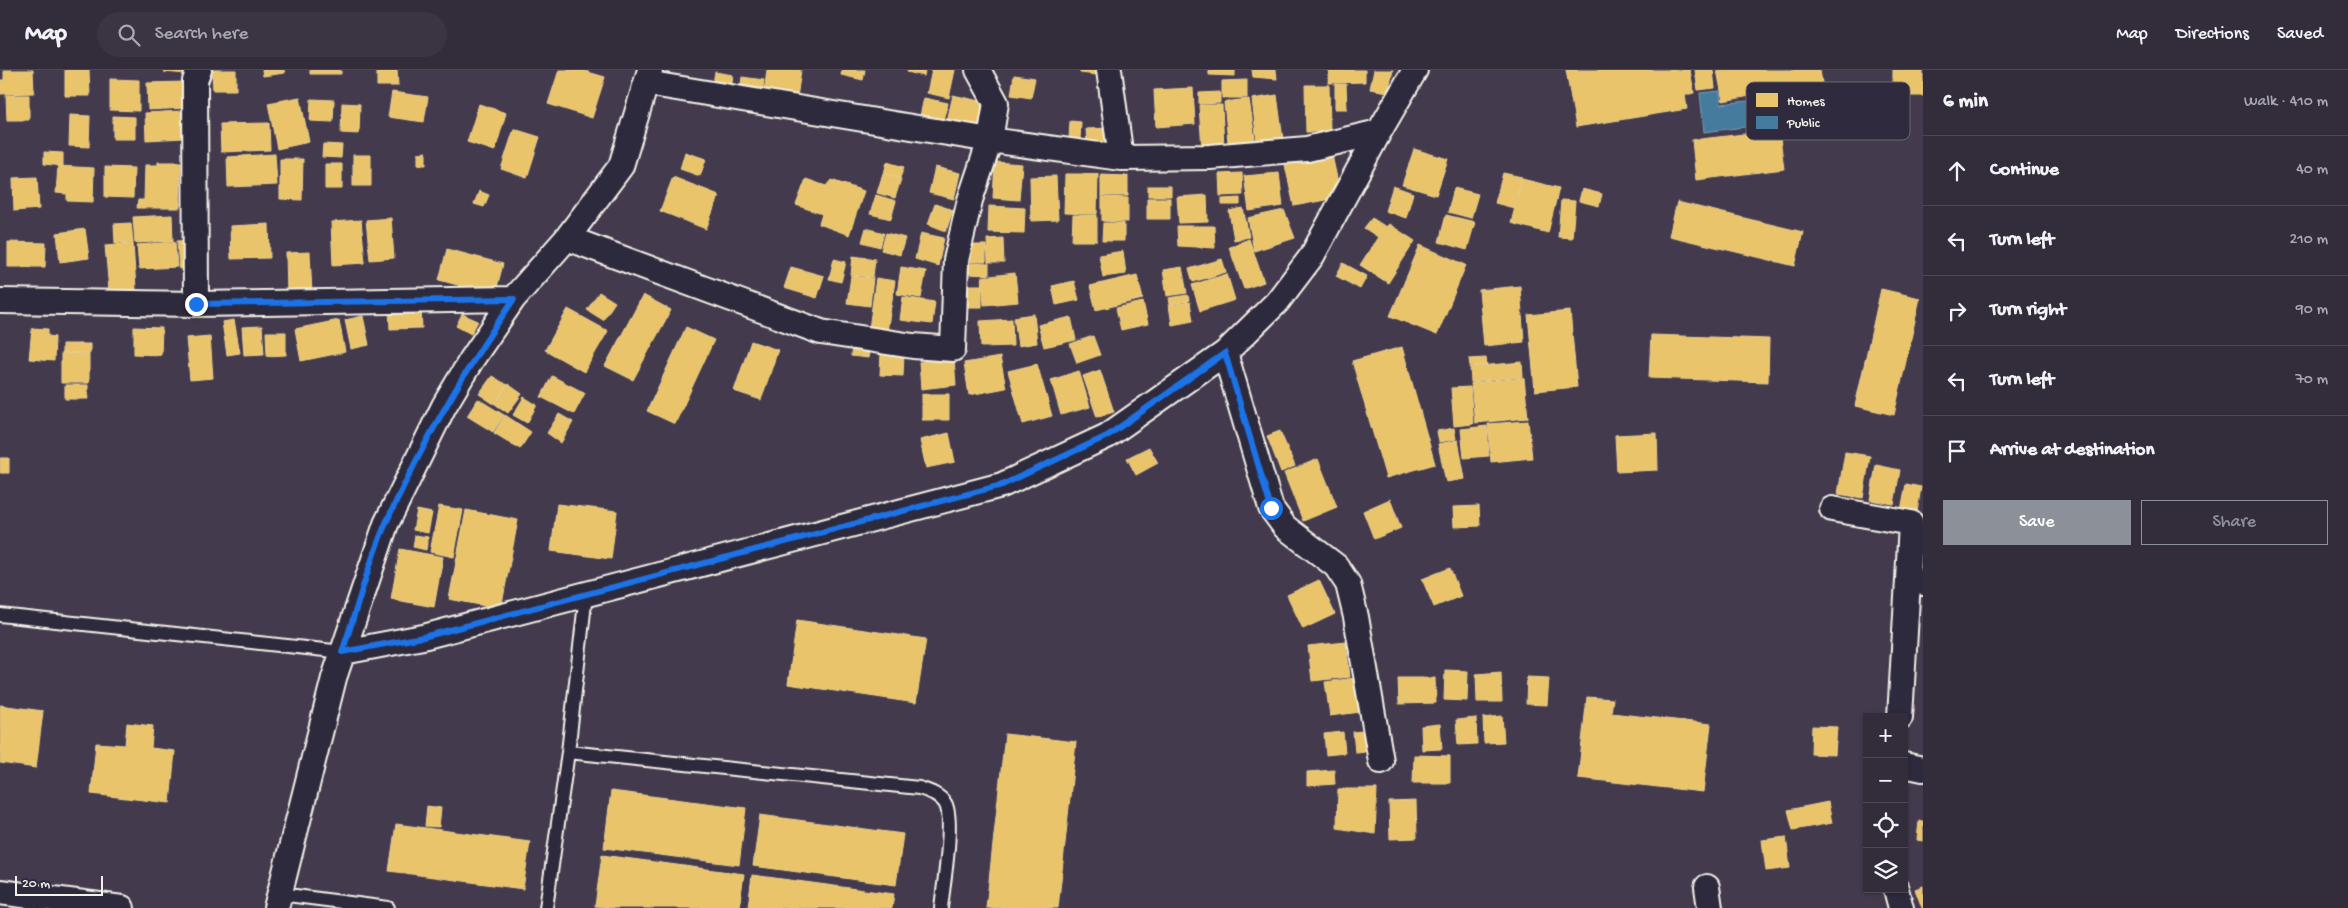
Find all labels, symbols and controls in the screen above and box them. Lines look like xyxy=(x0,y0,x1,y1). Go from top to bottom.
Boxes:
search box xyxy=(97,12,447,57)
text: Map xyxy=(25,20,67,49)
icon: search xyxy=(115,21,143,49)
text: Search here xyxy=(155,23,248,46)
text: Map xyxy=(2116,24,2148,45)
text: Directions xyxy=(2176,24,2249,45)
text: Saved xyxy=(2277,24,2323,45)
legend xyxy=(1746,82,1910,140)
text: 6 min xyxy=(1943,90,1988,115)
text: Walk · 410 m xyxy=(2244,93,2328,112)
text: Homes xyxy=(1787,94,1825,111)
text: Public xyxy=(1786,116,1821,133)
icon: ahead xyxy=(1943,157,1971,185)
text: Continue xyxy=(1990,159,2059,182)
text: 40 m xyxy=(2296,161,2328,180)
icon: left xyxy=(1943,227,1971,255)
text: Turn left xyxy=(1990,229,2054,252)
text: 210 m xyxy=(2289,231,2328,250)
route end xyxy=(185,293,208,316)
icon: right xyxy=(1943,297,1971,325)
text: Turn right xyxy=(1990,299,2066,322)
text: 90 m xyxy=(2296,301,2328,320)
icon: left xyxy=(1943,367,1971,395)
text: Turn left xyxy=(1990,369,2054,392)
text: 70 m xyxy=(2295,371,2328,390)
icon: arrive xyxy=(1943,437,1971,465)
text: Arrive at destination xyxy=(1990,439,2154,462)
route start xyxy=(1260,497,1283,520)
button: Save xyxy=(1943,500,2131,545)
button: Share xyxy=(2141,500,2328,545)
map controls xyxy=(1863,713,1908,893)
button: + xyxy=(1863,713,1908,758)
button: − xyxy=(1863,758,1908,803)
button: locate xyxy=(1863,803,1908,848)
button: layers xyxy=(1863,848,1908,893)
scale bar xyxy=(15,873,102,896)
text: 20 m xyxy=(22,876,50,893)

